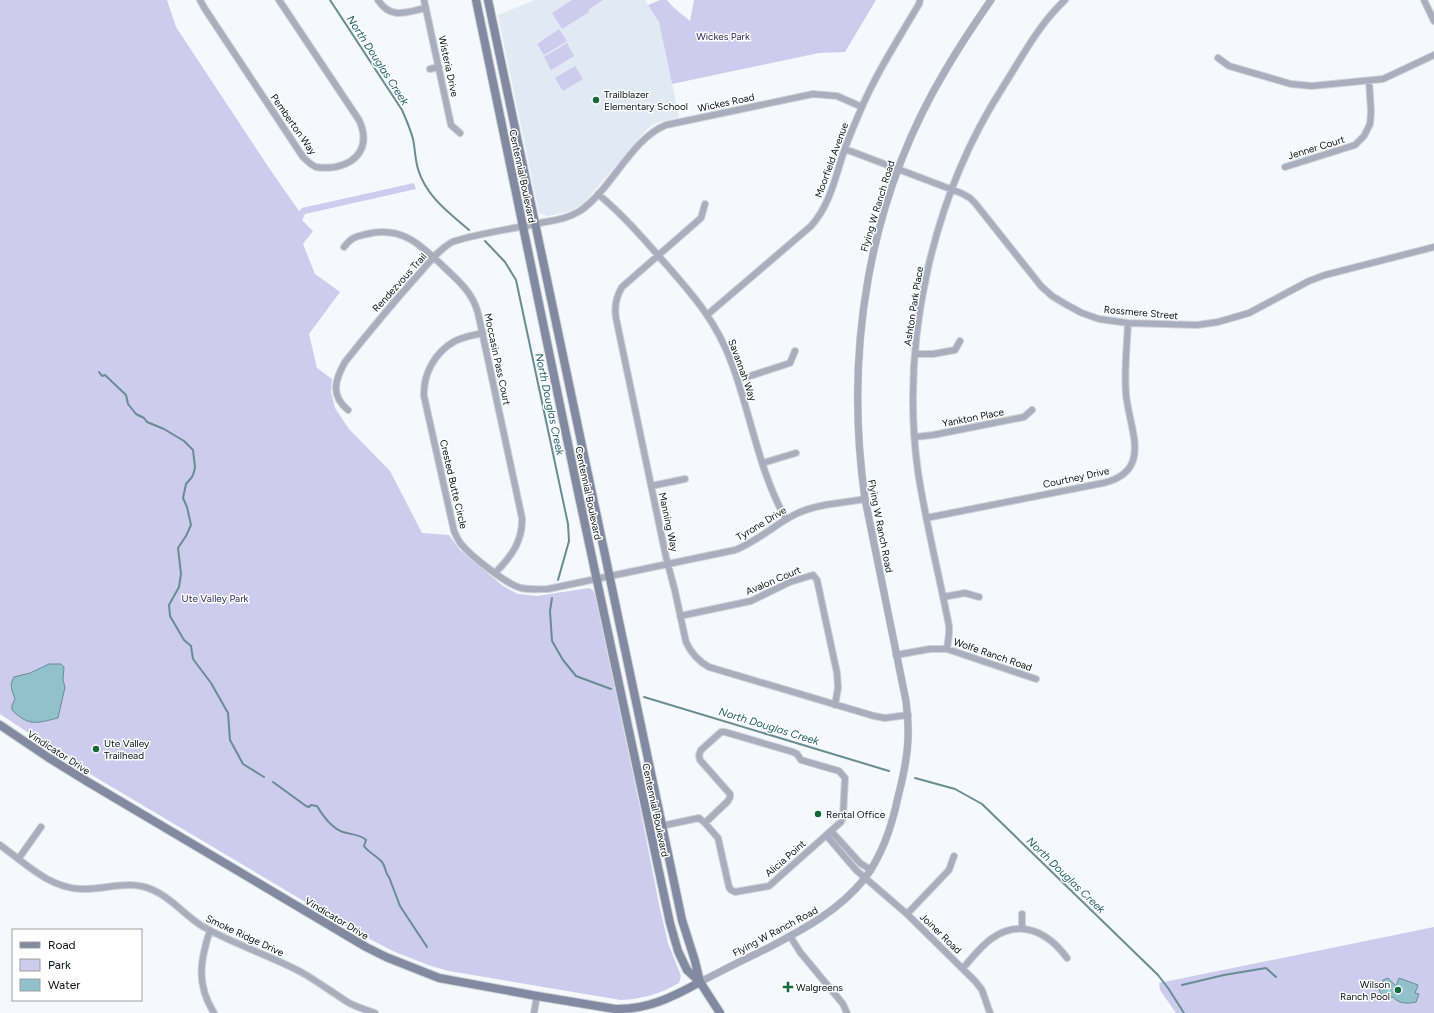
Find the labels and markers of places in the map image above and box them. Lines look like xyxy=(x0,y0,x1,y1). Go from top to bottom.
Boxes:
place label: Trailblazer Elementary School xyxy=(604,88,688,113)
marker: Trailblazer Elementary School xyxy=(591,95,601,105)
place label: Ute Valley Trailhead xyxy=(104,737,150,762)
marker: Ute Valley Trailhead xyxy=(91,744,101,754)
place label: Rental Office xyxy=(826,808,886,821)
marker: Rental Office xyxy=(813,809,823,819)
place label: Wilson Ranch Pool xyxy=(1340,978,1390,1003)
place label: Walgreens xyxy=(796,981,843,994)
marker: Walgreens xyxy=(783,982,793,992)
marker: Wilson Ranch Pool xyxy=(1393,985,1403,995)

